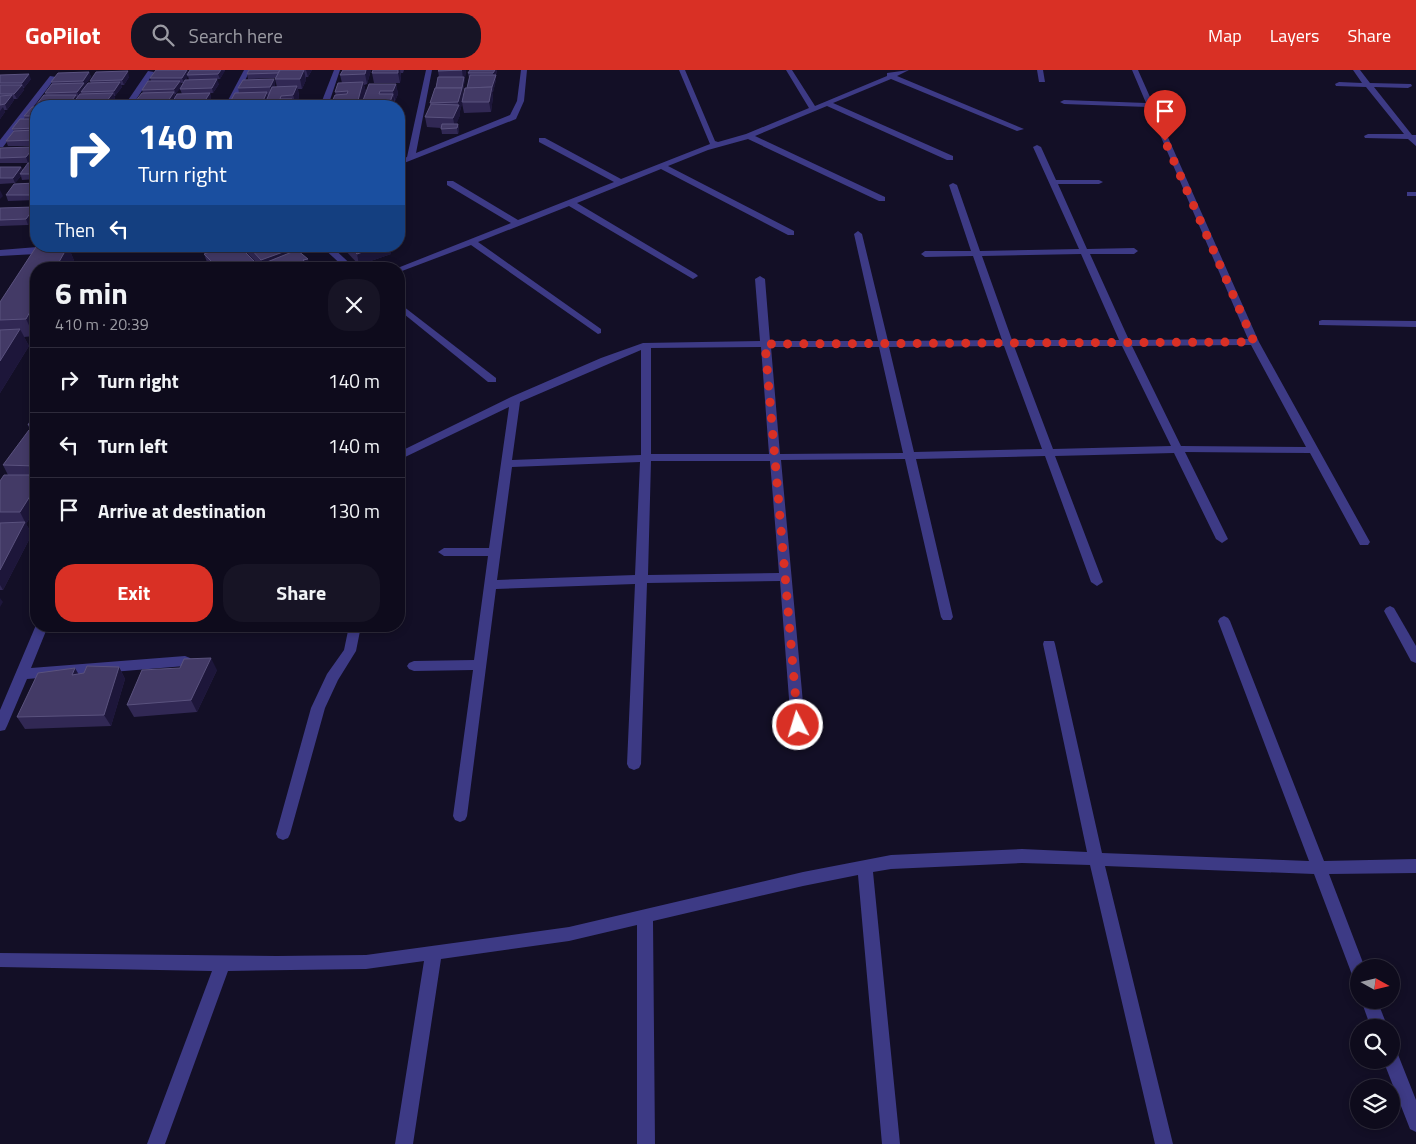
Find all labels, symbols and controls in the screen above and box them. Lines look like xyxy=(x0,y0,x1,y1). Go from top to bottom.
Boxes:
search box xyxy=(131,13,481,58)
text: GoPilot xyxy=(25,17,101,53)
icon: search xyxy=(149,21,177,49)
text: Search here xyxy=(189,21,283,50)
text: Map xyxy=(1208,22,1242,49)
text: Layers xyxy=(1270,22,1319,49)
text: Share xyxy=(1347,22,1391,49)
pin xyxy=(1144,90,1186,141)
icon: arrive xyxy=(1151,97,1179,125)
text: 140 m xyxy=(138,109,234,163)
icon: right xyxy=(55,120,120,185)
text: Turn right xyxy=(138,157,227,191)
text: Then xyxy=(55,215,95,244)
icon: left xyxy=(105,215,133,243)
text: 6 min xyxy=(55,270,128,316)
button: close xyxy=(328,279,380,331)
text: 410 m · 20:39 xyxy=(55,312,149,336)
icon: right xyxy=(55,366,83,394)
text: Turn right xyxy=(98,366,179,395)
text: 140 m xyxy=(328,366,380,395)
icon: left xyxy=(55,431,83,459)
text: Turn left xyxy=(98,431,168,460)
text: 140 m xyxy=(328,431,380,460)
icon: arrive xyxy=(55,496,83,524)
text: Arrive at destination xyxy=(98,496,266,525)
text: 130 m xyxy=(328,496,380,525)
button: Exit xyxy=(55,564,213,622)
button: Share xyxy=(223,564,380,622)
position arrow xyxy=(771,698,823,750)
north arrow xyxy=(1350,959,1400,1009)
map controls xyxy=(1350,959,1400,1129)
button: search xyxy=(1350,1019,1400,1069)
button: layers xyxy=(1350,1079,1400,1129)

